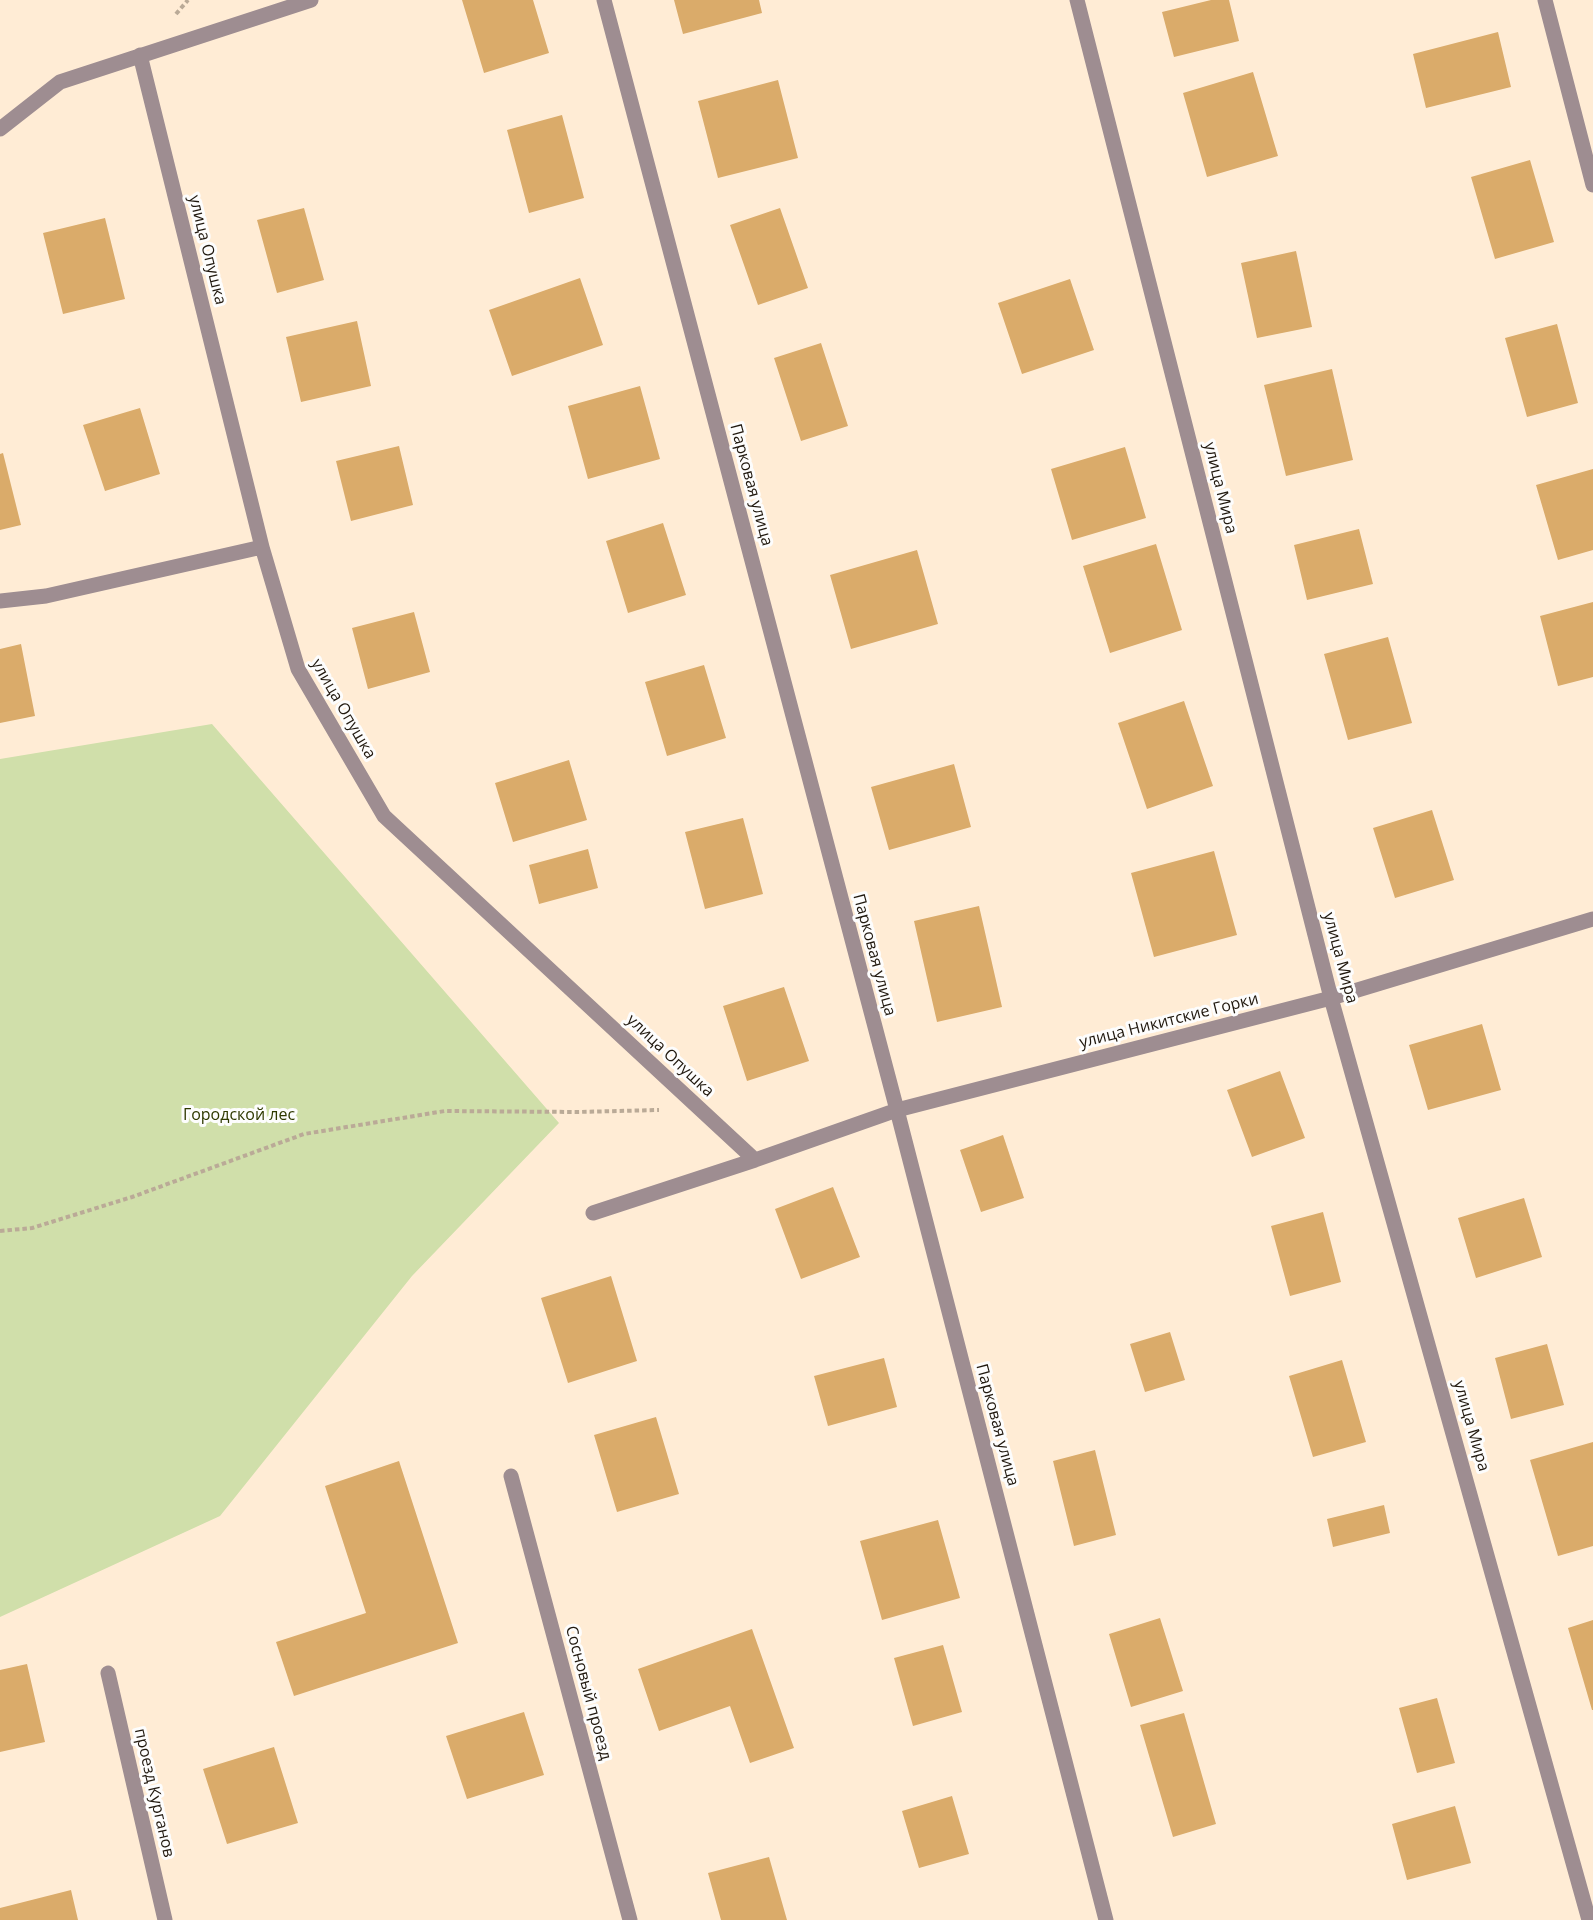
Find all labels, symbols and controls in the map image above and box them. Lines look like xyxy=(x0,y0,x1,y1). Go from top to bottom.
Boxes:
street label: улица Опушка xyxy=(184,193,230,307)
street label: Парковая улица xyxy=(725,422,777,548)
street label: улица Мира xyxy=(1199,440,1241,536)
street label: улица Опушка xyxy=(307,656,379,762)
street label: Парковая улица xyxy=(848,892,900,1018)
street label: улица Мира xyxy=(1319,910,1361,1006)
street label: улица Никитские Горки xyxy=(1078,989,1260,1053)
street label: улица Опушка xyxy=(622,1011,718,1101)
park label: Городской лес xyxy=(183,1105,295,1125)
street label: Парковая улица xyxy=(971,1362,1023,1488)
street label: улица Мира xyxy=(1449,1378,1493,1474)
street label: Сосновый проезд xyxy=(561,1624,615,1762)
street label: проезд Курганов xyxy=(130,1727,178,1859)

